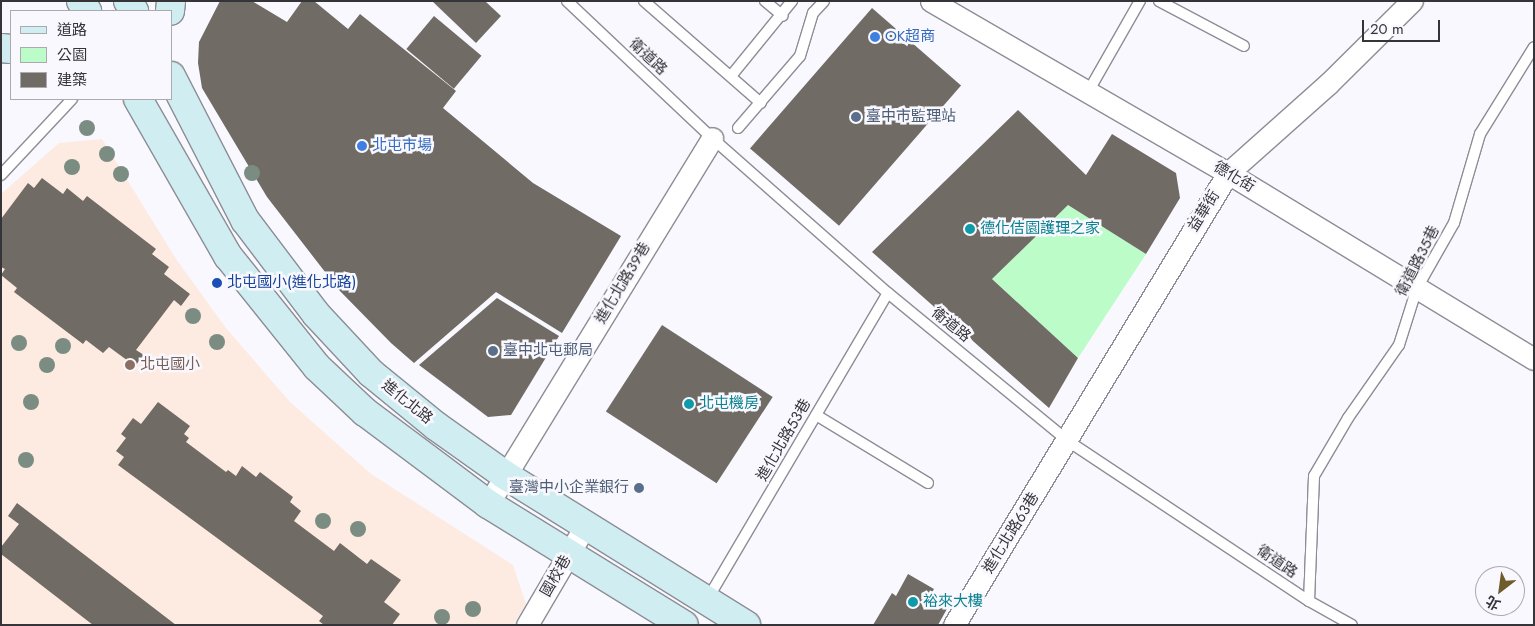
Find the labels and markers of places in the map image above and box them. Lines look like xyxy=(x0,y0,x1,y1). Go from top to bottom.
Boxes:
place label: OK超商 xyxy=(885,28,935,46)
marker: OK超商 xyxy=(869,31,881,43)
place label: 臺中市監理站 xyxy=(866,108,956,126)
marker: 臺中市監理站 xyxy=(850,111,862,123)
place label: 北屯市場 xyxy=(372,137,432,155)
marker: 北屯市場 xyxy=(356,140,368,152)
place label: 德化佶園護理之家 xyxy=(980,220,1100,238)
marker: 德化佶園護理之家 xyxy=(964,223,976,235)
place label: 北屯國小(進化北路) xyxy=(227,274,356,292)
marker: 北屯國小(進化北路) xyxy=(211,277,223,289)
place label: 臺中北屯郵局 xyxy=(503,342,593,360)
marker: 臺中北屯郵局 xyxy=(487,345,499,357)
place label: 北屯國小 xyxy=(140,356,200,374)
marker: 北屯國小 xyxy=(124,359,136,371)
place label: 北屯機房 xyxy=(699,395,759,413)
marker: 北屯機房 xyxy=(683,398,695,410)
place label: 臺灣中小企業銀行 xyxy=(509,479,629,497)
marker: 臺灣中小企業銀行 xyxy=(633,482,645,494)
place label: 裕來大樓 xyxy=(923,593,983,611)
marker: 裕來大樓 xyxy=(907,596,919,608)

